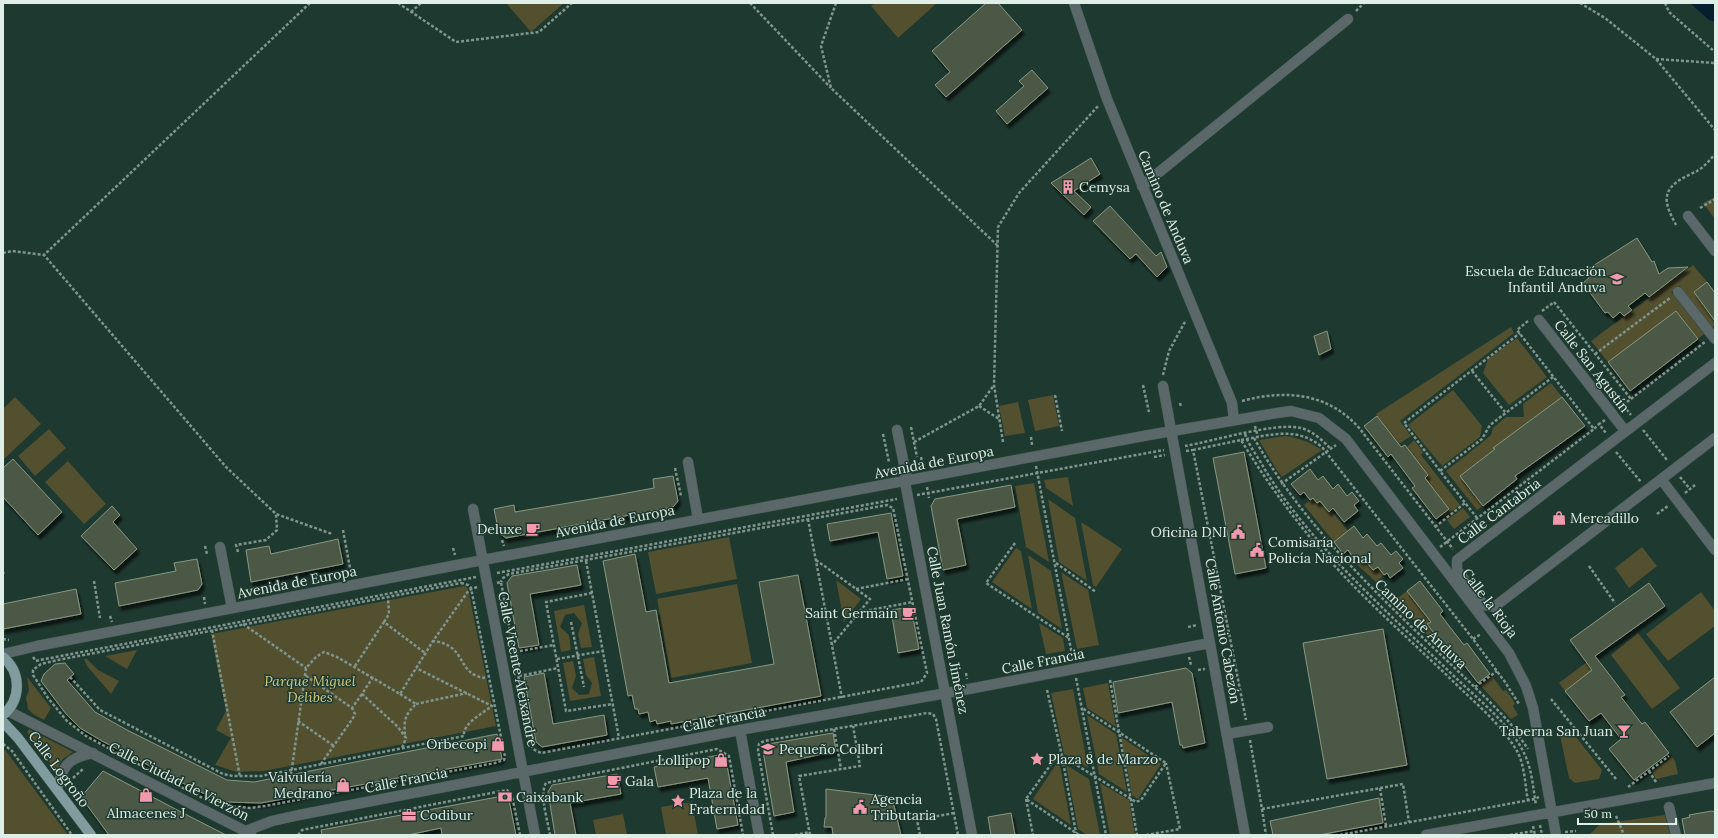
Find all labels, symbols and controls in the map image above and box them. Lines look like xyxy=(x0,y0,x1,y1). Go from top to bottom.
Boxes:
street label: Camino de Anduva xyxy=(1134,148,1198,266)
place label: Cemysa xyxy=(1079,178,1130,196)
building icon: Cemysa xyxy=(1060,179,1076,195)
place label: Escuela de Educación Infantil Anduva xyxy=(1465,262,1606,296)
school or university icon: Escuela de Educación Infantil Anduva xyxy=(1609,271,1625,287)
street label: Calle San Agustín xyxy=(1550,316,1634,416)
street label: Avenida de Europa xyxy=(872,442,995,483)
street label: Calle Cantabria xyxy=(1454,474,1544,548)
street label: Avenida de Europa xyxy=(553,501,676,542)
place label: Mercadillo xyxy=(1570,509,1639,527)
shop icon: Mercadillo xyxy=(1551,510,1567,526)
place label: Deluxe xyxy=(477,520,522,538)
cafe icon: Deluxe xyxy=(525,521,541,537)
place label: Oficina DNI xyxy=(1151,523,1227,541)
public building icon: Oficina DNI xyxy=(1230,524,1246,540)
place label: Comisaría Policía Nacional xyxy=(1268,533,1372,567)
public building icon: Comisaría Policía Nacional xyxy=(1249,542,1265,558)
street label: Calle Juan Ramón Jiménez xyxy=(923,545,973,715)
street label: Calle Antonio Cabezón xyxy=(1201,557,1245,706)
street label: Avenida de Europa xyxy=(235,562,358,603)
street label: Calle la Rioja xyxy=(1458,565,1522,641)
street label: Camino de Anduva xyxy=(1371,575,1471,673)
street label: Calle Vicente Aleixandre xyxy=(494,590,542,749)
place label: Saint Germain xyxy=(805,604,898,622)
cafe icon: Saint Germain xyxy=(901,605,917,621)
street label: Calle Francia xyxy=(1000,644,1086,678)
park label: Parque Miguel Delibes xyxy=(264,672,356,706)
street label: Calle Francia xyxy=(681,702,767,736)
place label: Taberna San Juan xyxy=(1499,722,1613,740)
bar icon: Taberna San Juan xyxy=(1616,723,1632,739)
street label: Calle Logroño xyxy=(25,727,93,811)
place label: Orbecopi xyxy=(426,735,487,753)
shop icon: Orbecopi xyxy=(490,736,506,752)
street label: Calle Ciudad de Vierzón xyxy=(106,738,253,825)
place label: Pequeño Colibrí xyxy=(779,740,883,758)
school or university icon: Pequeño Colibrí xyxy=(760,741,776,757)
place label: Plaza 8 de Marzo xyxy=(1048,750,1158,768)
place label: Lollipop xyxy=(657,751,710,769)
place icon: Plaza 8 de Marzo xyxy=(1029,751,1045,767)
shop icon: Lollipop xyxy=(713,752,729,768)
street label: Calle Francia xyxy=(363,763,449,797)
place label: Valvulería Medrano xyxy=(267,768,332,802)
place label: Gala xyxy=(625,772,654,790)
cafe icon: Gala xyxy=(606,773,622,789)
shop icon: Valvulería Medrano xyxy=(335,777,351,793)
place label: Plaza de la Fraternidad xyxy=(689,784,765,818)
shop icon: Almacenes J xyxy=(138,787,154,803)
place label: Caixabank xyxy=(516,788,583,806)
bank icon: Caixabank xyxy=(497,789,513,805)
place label: Agencia Tributaria xyxy=(870,790,936,824)
place icon: Plaza de la Fraternidad xyxy=(670,793,686,809)
public building icon: Agencia Tributaria xyxy=(852,799,868,815)
scale bar xyxy=(1578,800,1676,826)
place label: Almacenes J xyxy=(106,804,185,822)
place label: Codibur xyxy=(420,806,473,824)
text: 50 m xyxy=(1584,806,1612,821)
office icon: Codibur xyxy=(401,807,417,823)

